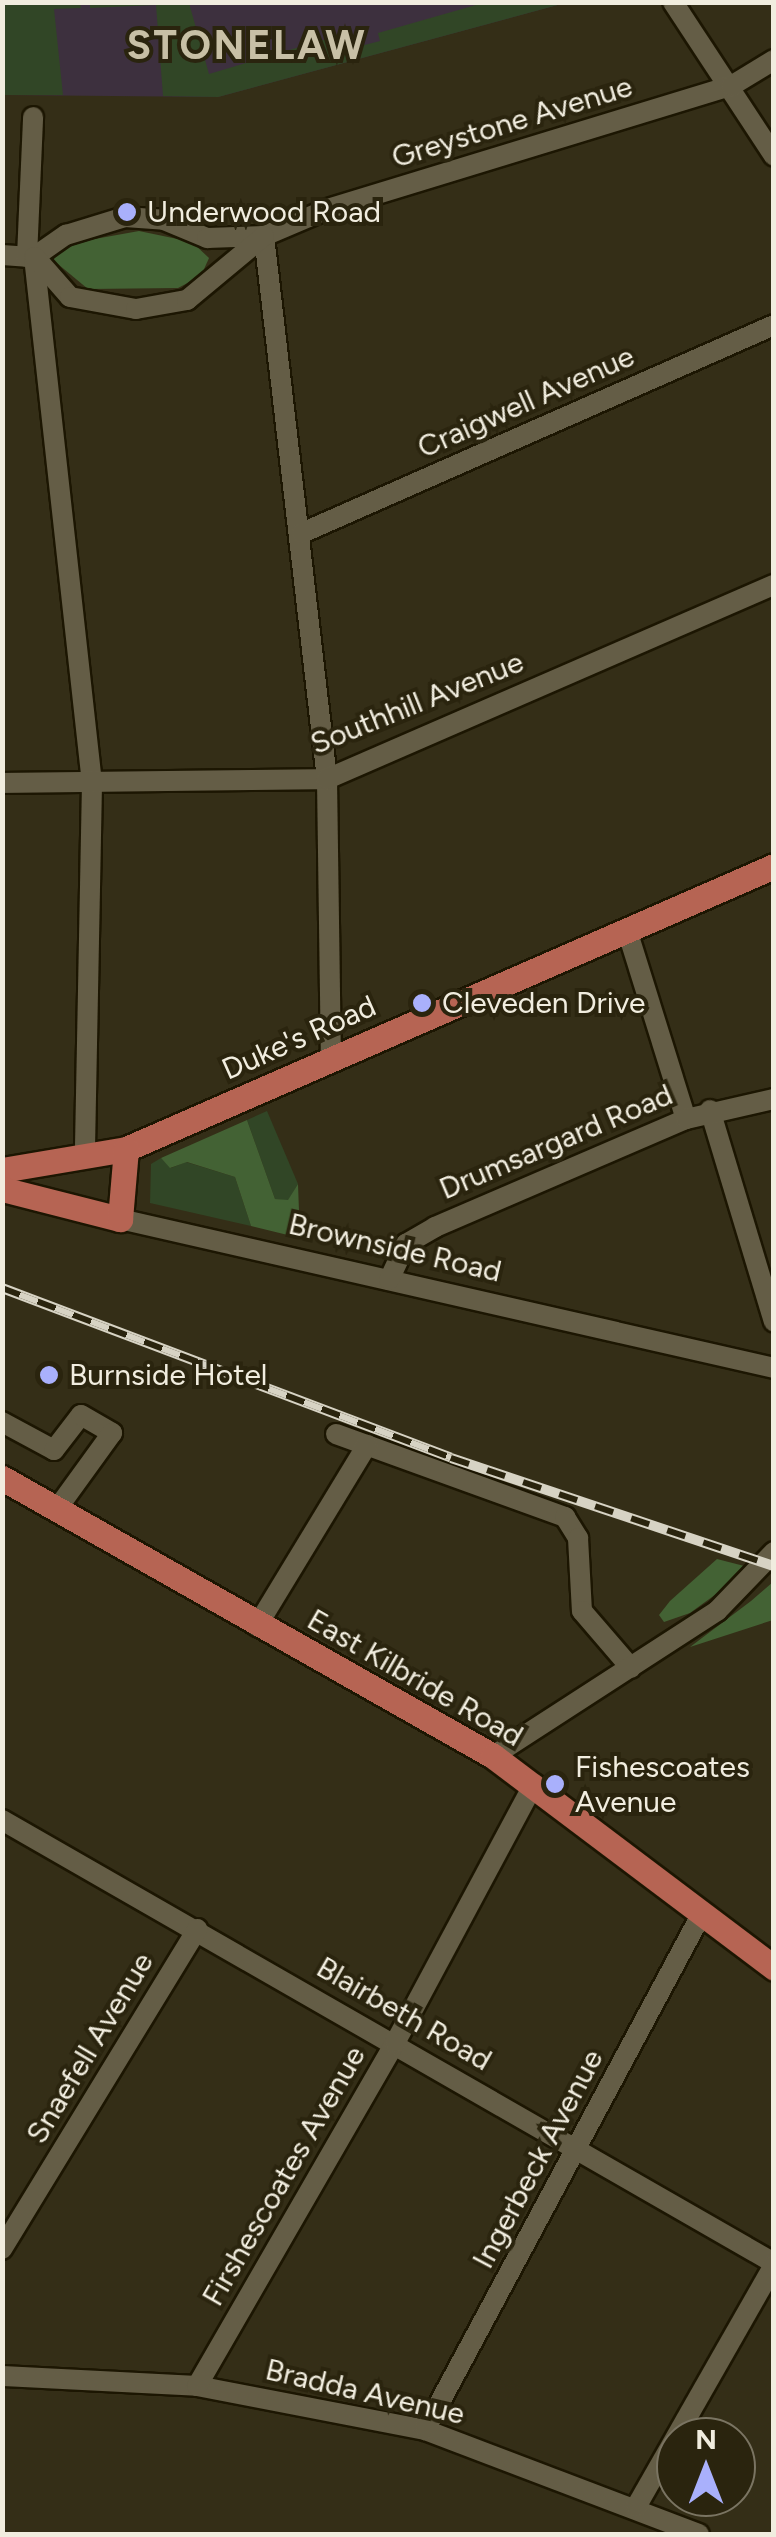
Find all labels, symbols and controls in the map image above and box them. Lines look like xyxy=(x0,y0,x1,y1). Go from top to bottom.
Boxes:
district label: STONELAW xyxy=(127,21,367,69)
street label: Greystone Avenue xyxy=(388,68,636,176)
place label: Underwood Road xyxy=(147,194,381,230)
marker: Underwood Road xyxy=(116,201,138,223)
street label: Craigwell Avenue xyxy=(412,338,640,466)
street label: Southhill Avenue xyxy=(305,644,529,762)
place label: Cleveden Drive xyxy=(442,985,645,1021)
street label: Duke's Road xyxy=(217,988,381,1088)
marker: Cleveden Drive xyxy=(411,992,433,1014)
street label: Drumsargard Road xyxy=(434,1077,678,1207)
street label: Brownside Road xyxy=(285,1206,505,1290)
place label: Burnside Hotel xyxy=(69,1357,267,1393)
marker: Burnside Hotel xyxy=(38,1364,60,1386)
street label: East Kilbride Road xyxy=(301,1602,529,1754)
place label: Fishescoates Avenue xyxy=(575,1749,750,1820)
marker: Fishescoates Avenue xyxy=(544,1773,566,1795)
street label: Snaefell Avenue xyxy=(19,1946,161,2150)
street label: Blairbeth Road xyxy=(310,1949,498,2079)
street label: Firshescoates Avenue xyxy=(195,2040,373,2312)
street label: Ingerbeck Avenue xyxy=(465,2043,611,2275)
street label: Bradda Avenue xyxy=(262,2352,468,2432)
north arrow xyxy=(656,2417,756,2517)
text: N xyxy=(695,2422,717,2456)

